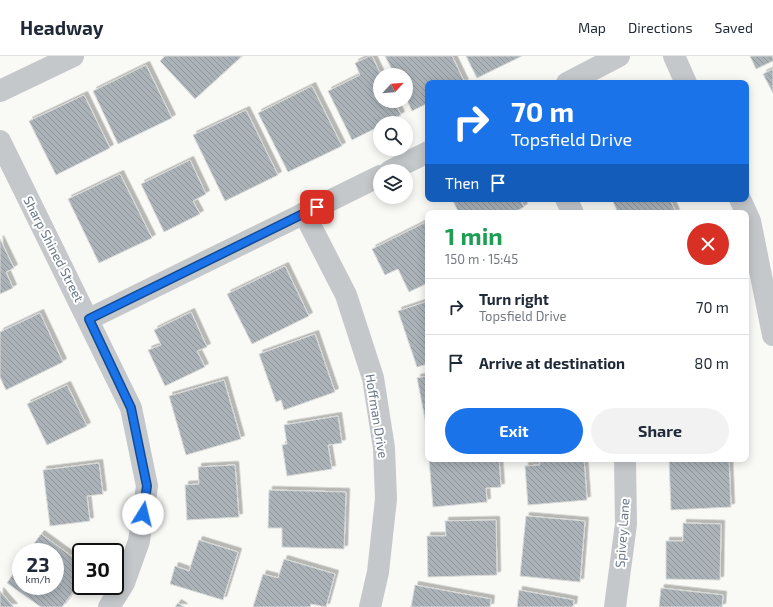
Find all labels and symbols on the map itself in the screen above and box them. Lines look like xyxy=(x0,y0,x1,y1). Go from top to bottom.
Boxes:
north arrow xyxy=(373,68,413,108)
pin xyxy=(300,190,334,224)
street label: Sharp Shined Street xyxy=(20,193,88,305)
street label: Hoffman Drive xyxy=(362,373,392,459)
position arrow xyxy=(122,493,164,535)
street label: Spivey Lane xyxy=(612,498,632,568)
speed limit sign: 30 xyxy=(72,543,124,595)

